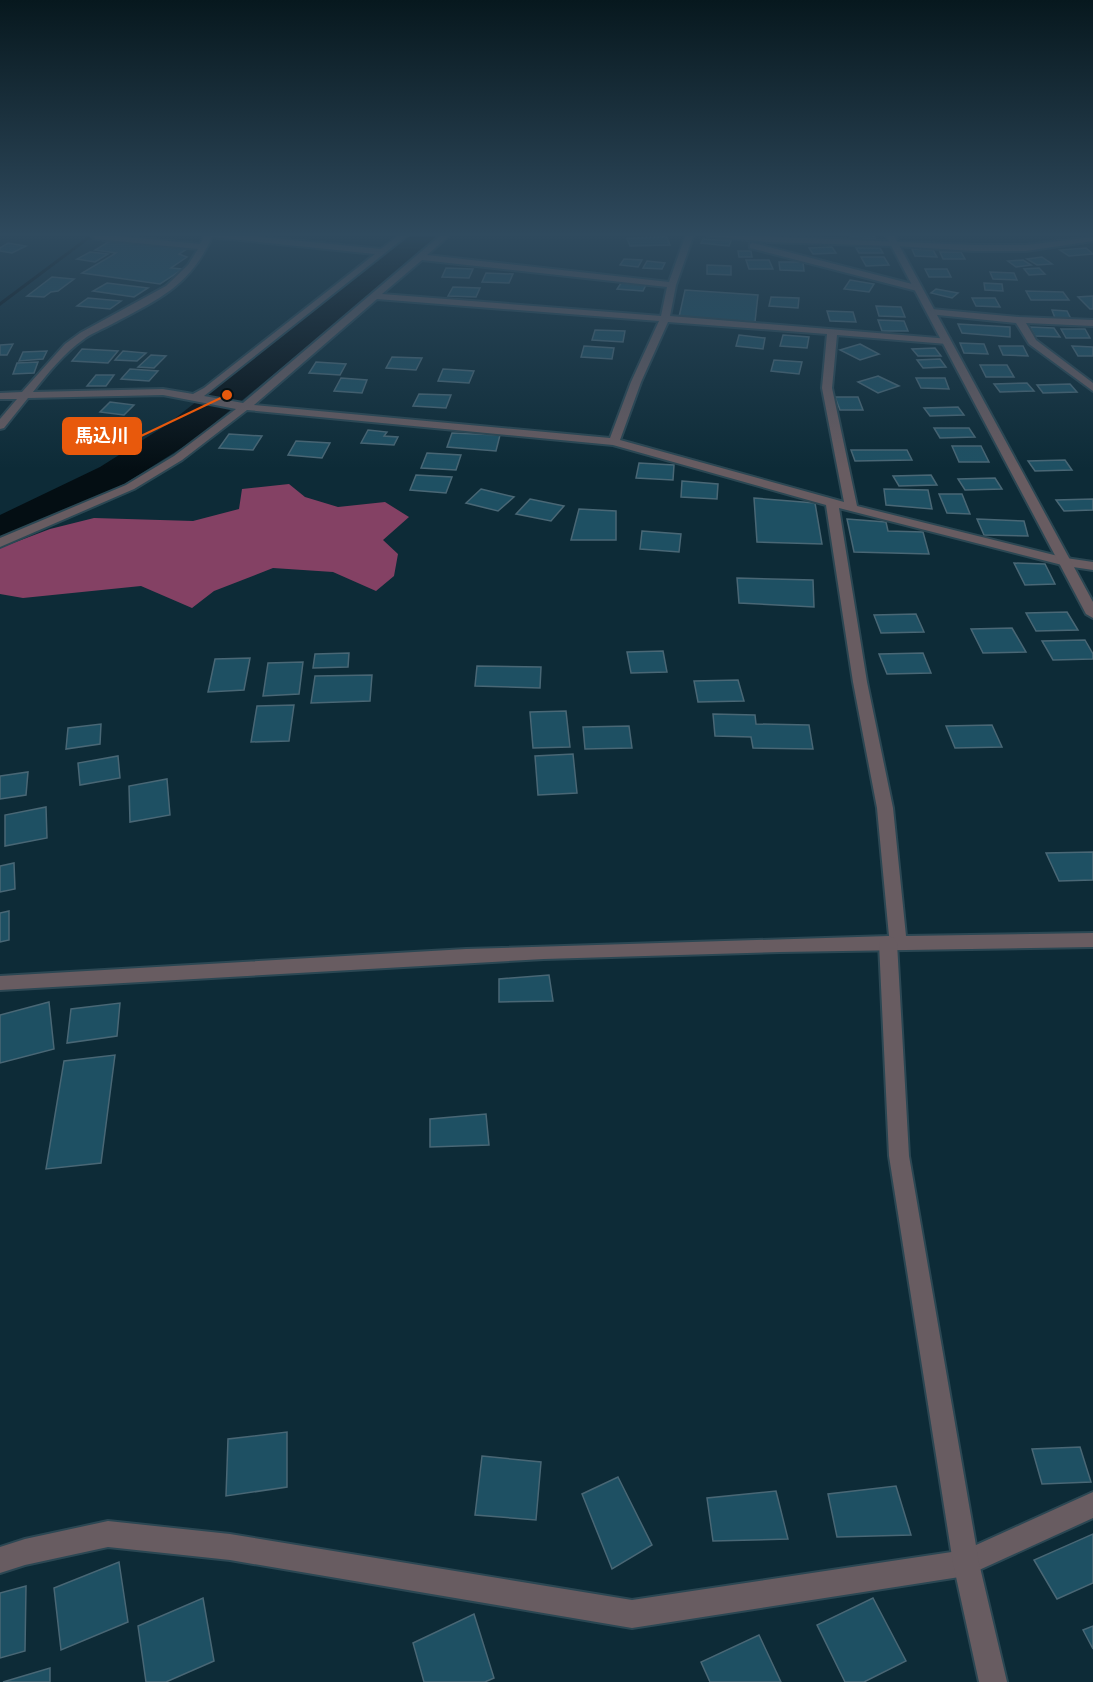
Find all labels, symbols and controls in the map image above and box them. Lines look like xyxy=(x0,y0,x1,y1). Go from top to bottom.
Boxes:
callout: 馬込川 xyxy=(63,418,141,454)
text: 馬込川 xyxy=(75,425,129,446)

